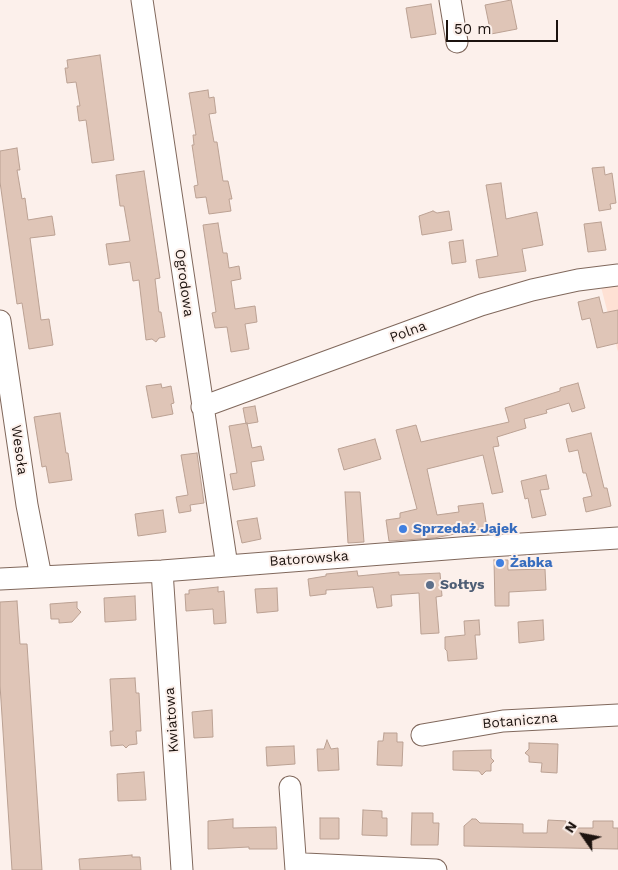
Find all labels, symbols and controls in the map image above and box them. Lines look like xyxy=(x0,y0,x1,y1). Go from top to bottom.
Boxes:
scale bar xyxy=(448,10,560,42)
text: 50 m xyxy=(454,20,491,38)
street label: Ogrodowa xyxy=(171,248,197,318)
street label: Polna xyxy=(387,318,429,346)
street label: Wesoła xyxy=(7,424,31,476)
place label: Sprzedaż Jajek xyxy=(413,521,518,537)
marker: Sprzedaż Jajek xyxy=(397,523,409,535)
street label: Batorowska xyxy=(269,548,349,570)
place label: Żabka xyxy=(510,555,553,571)
marker: Żabka xyxy=(494,557,506,569)
place label: Sołtys xyxy=(440,577,484,593)
marker: Sołtys xyxy=(424,579,436,591)
street label: Kwiatowa xyxy=(161,687,183,753)
street label: Botaniczna xyxy=(482,709,558,733)
north arrow xyxy=(558,810,608,860)
text: N xyxy=(561,818,580,836)

